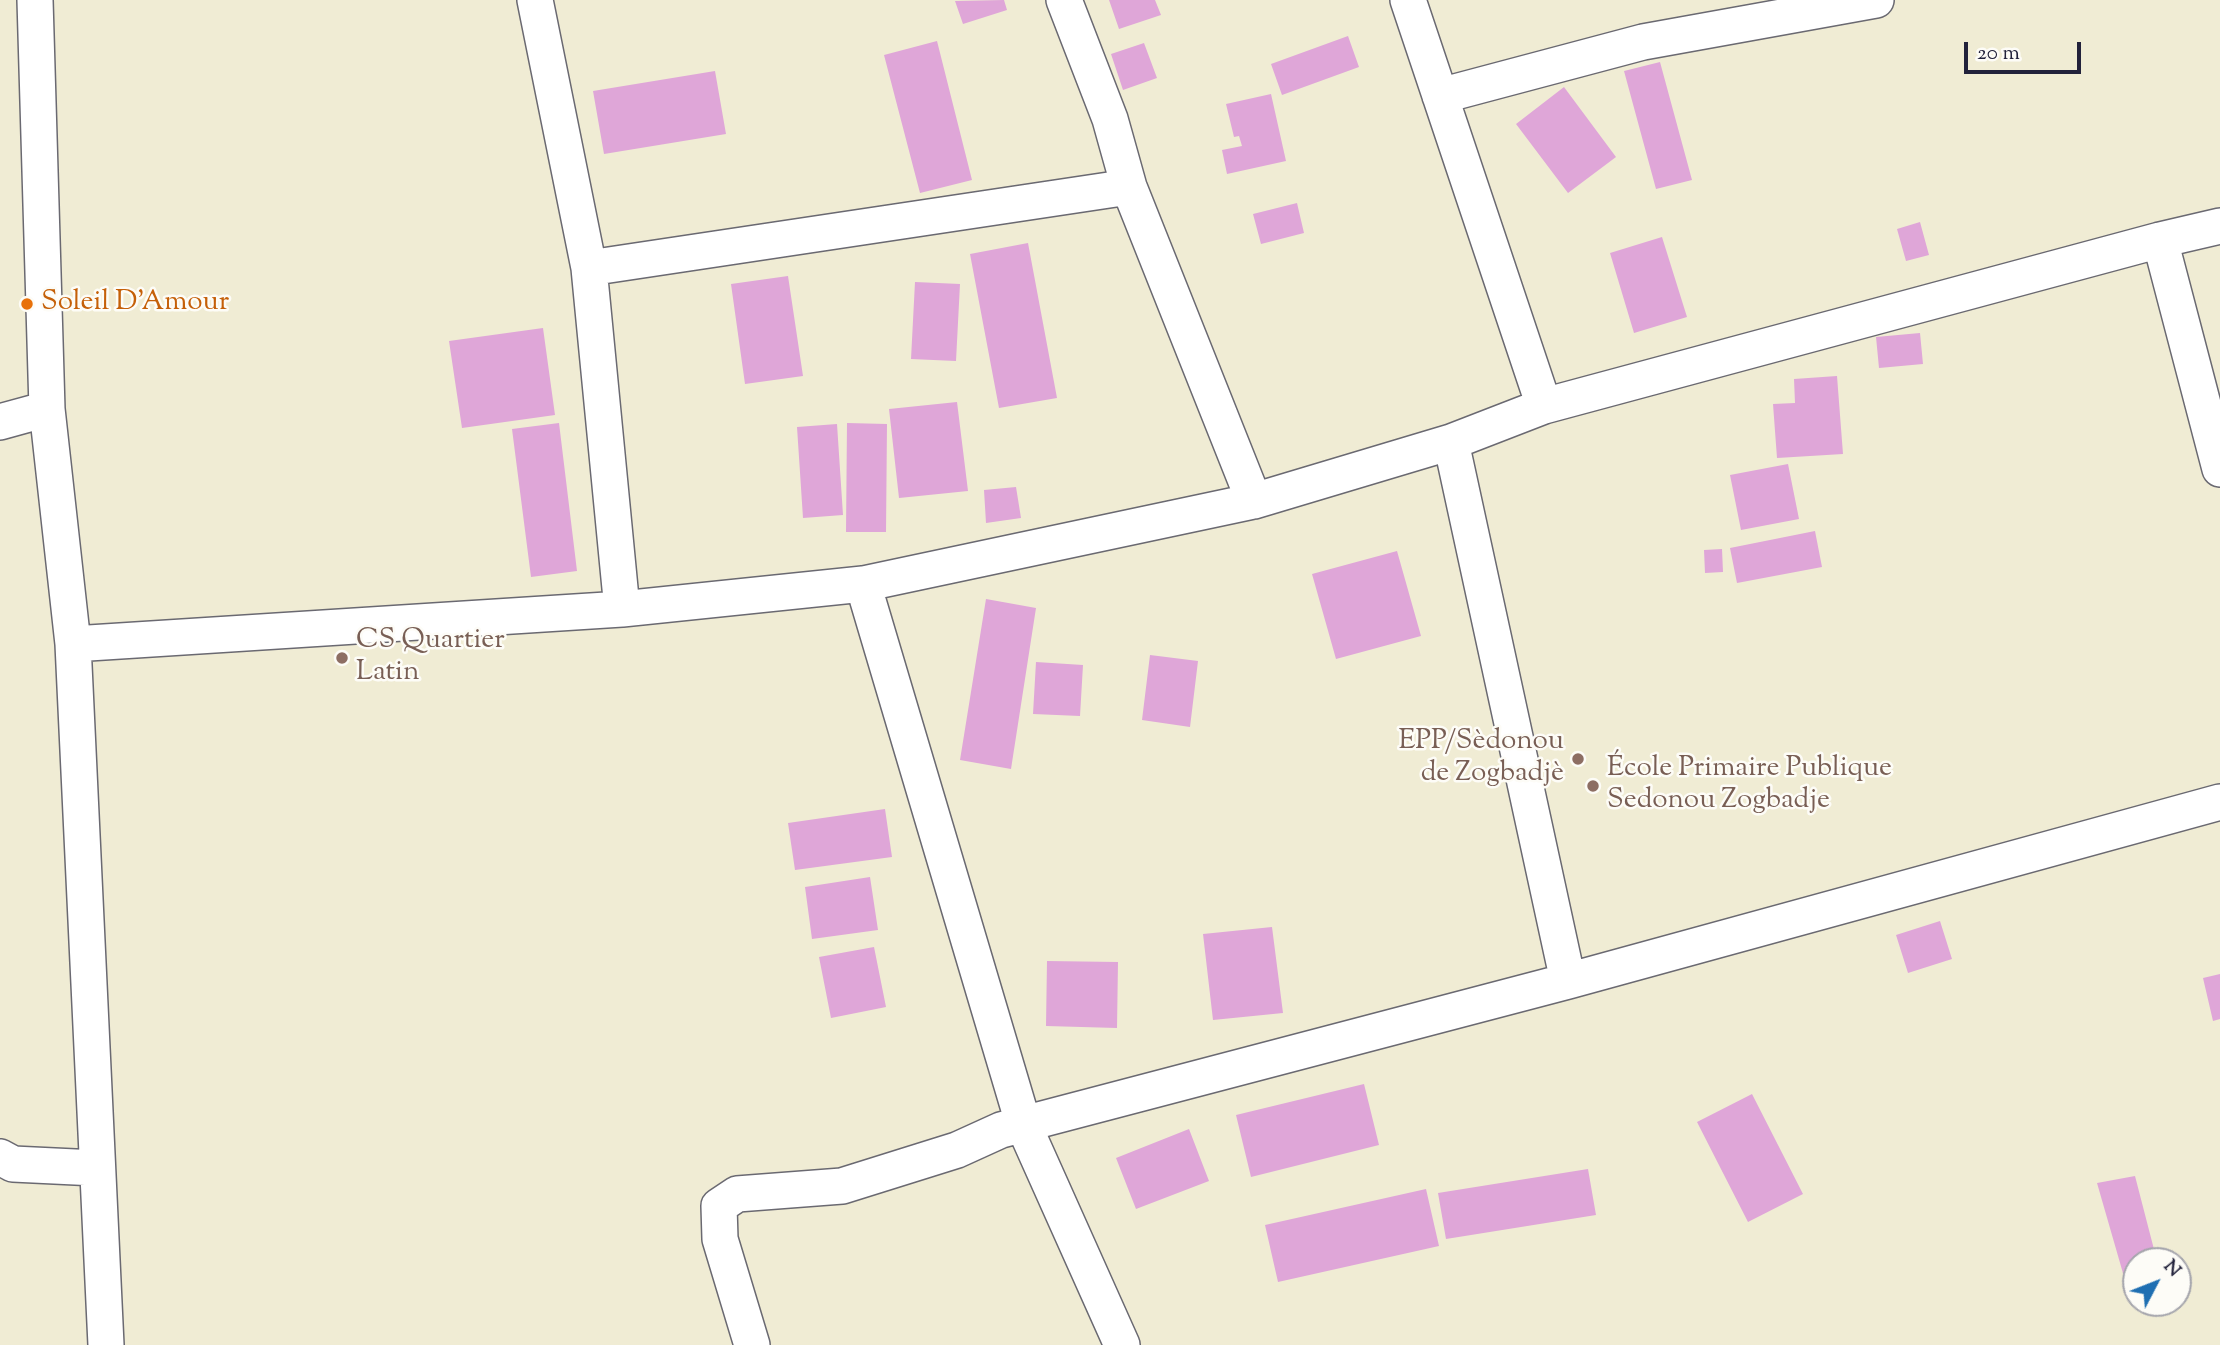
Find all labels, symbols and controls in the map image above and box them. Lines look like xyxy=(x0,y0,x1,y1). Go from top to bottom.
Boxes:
scale bar xyxy=(1968,28,2085,72)
text: 20 m xyxy=(1977,39,2020,69)
place label: Soleil D'Amour xyxy=(41,287,229,321)
marker: Soleil D'Amour xyxy=(19,296,35,312)
place label: CS Quartier Latin xyxy=(356,625,505,691)
marker: CS Quartier Latin xyxy=(334,650,350,666)
place label: EPP/Sèdonou de Zogbadjè xyxy=(1398,726,1564,792)
marker: EPP/Sèdonou de Zogbadjè xyxy=(1570,751,1586,767)
place label: École Primaire Publique Sedonou Zogbadje xyxy=(1607,753,1892,819)
marker: École Primaire Publique Sedonou Zogbadje xyxy=(1585,778,1601,794)
north arrow xyxy=(2122,1247,2192,1317)
text: N xyxy=(2156,1254,2187,1284)

